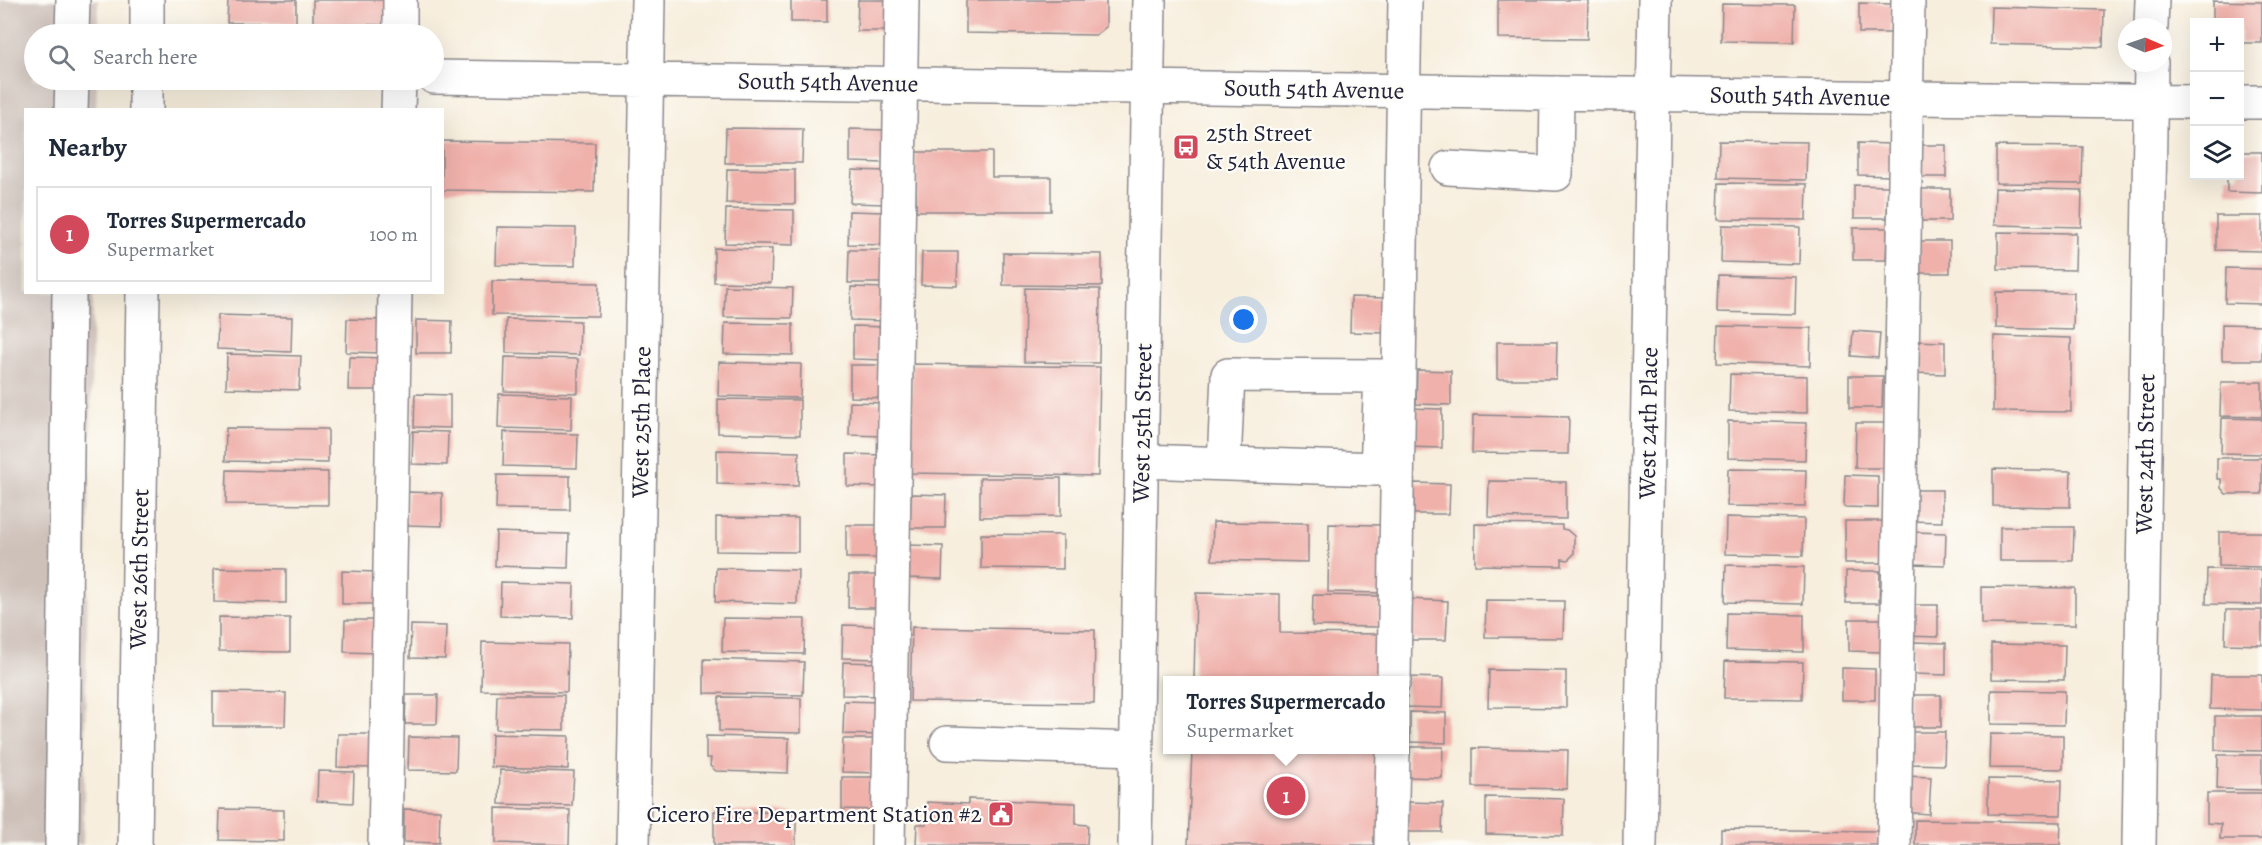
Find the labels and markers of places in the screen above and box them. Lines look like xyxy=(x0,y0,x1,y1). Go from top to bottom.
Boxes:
place label: 25th Street & 54th Avenue xyxy=(1206,117,1346,177)
bus stop icon: 25th Street & 54th Avenue xyxy=(1171,132,1201,162)
pin: 1 xyxy=(1266,774,1306,818)
place label: Cicero Fire Department Station #2 xyxy=(647,798,982,830)
public building icon: Cicero Fire Department Station #2 xyxy=(986,799,1016,829)

